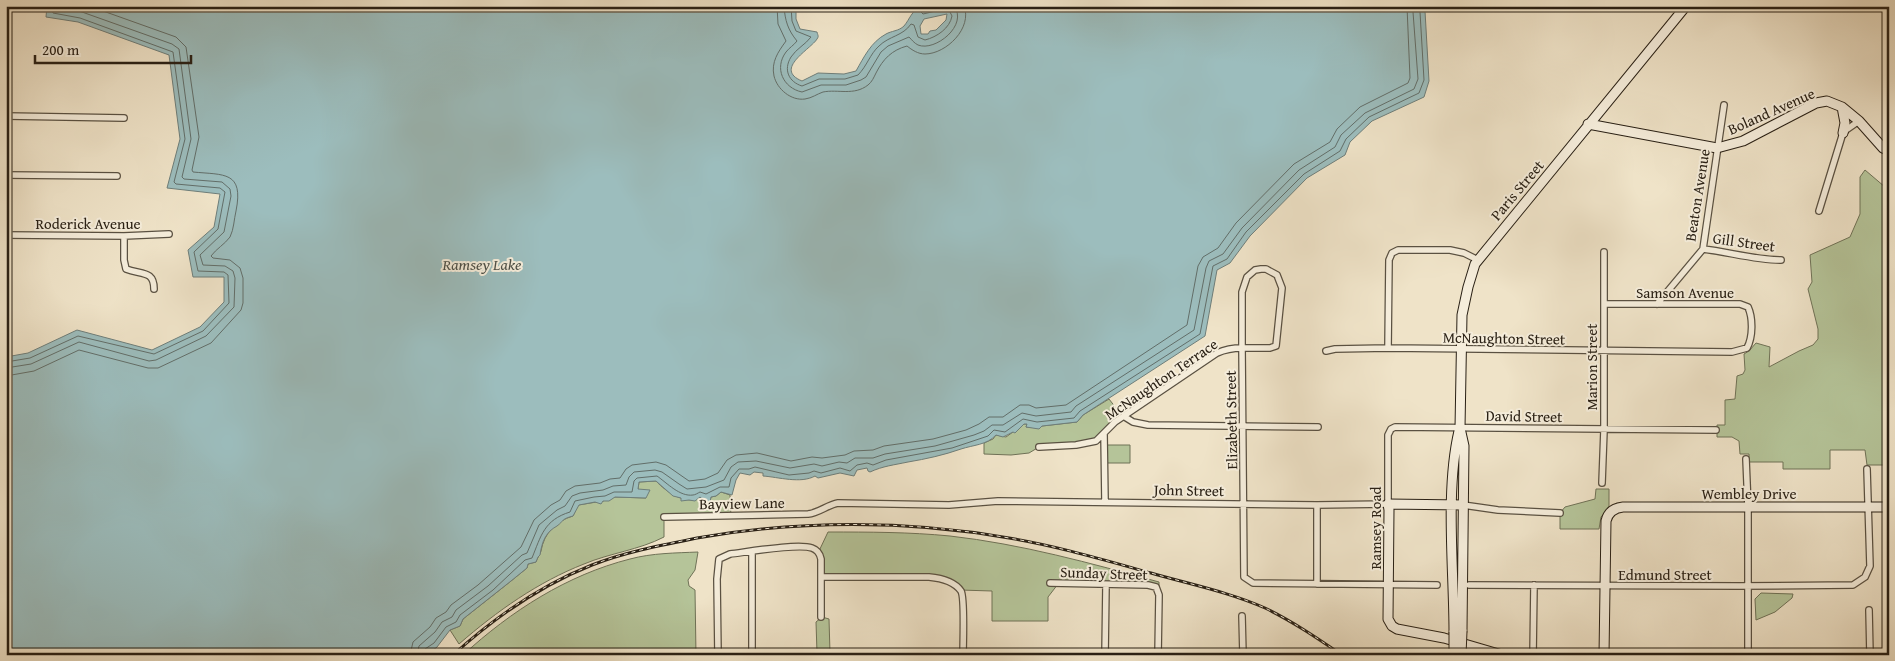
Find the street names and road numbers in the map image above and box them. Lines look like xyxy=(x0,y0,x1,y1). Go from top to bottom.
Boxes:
street label: Boland Avenue xyxy=(1724,82,1818,140)
street label: Beaton Avenue xyxy=(1679,147,1715,243)
street label: Paris Street xyxy=(1486,155,1549,225)
street label: Roderick Avenue xyxy=(35,213,141,234)
street label: Gill Street xyxy=(1711,227,1777,257)
street label: Samson Avenue xyxy=(1636,282,1734,303)
street label: Marion Street xyxy=(1581,323,1602,411)
street label: McNaughton Street xyxy=(1443,326,1566,350)
street label: McNaughton Terrace xyxy=(1100,333,1222,425)
street label: Elizabeth Street xyxy=(1220,369,1242,470)
street label: David Street xyxy=(1485,405,1563,427)
street label: John Street xyxy=(1152,479,1225,501)
street label: Wembley Drive xyxy=(1702,483,1796,504)
street label: Ramsey Road xyxy=(1365,486,1386,570)
street label: Bayview Lane xyxy=(699,492,785,514)
street label: Sunday Street xyxy=(1060,561,1149,585)
street label: Edmund Street xyxy=(1618,564,1713,585)

